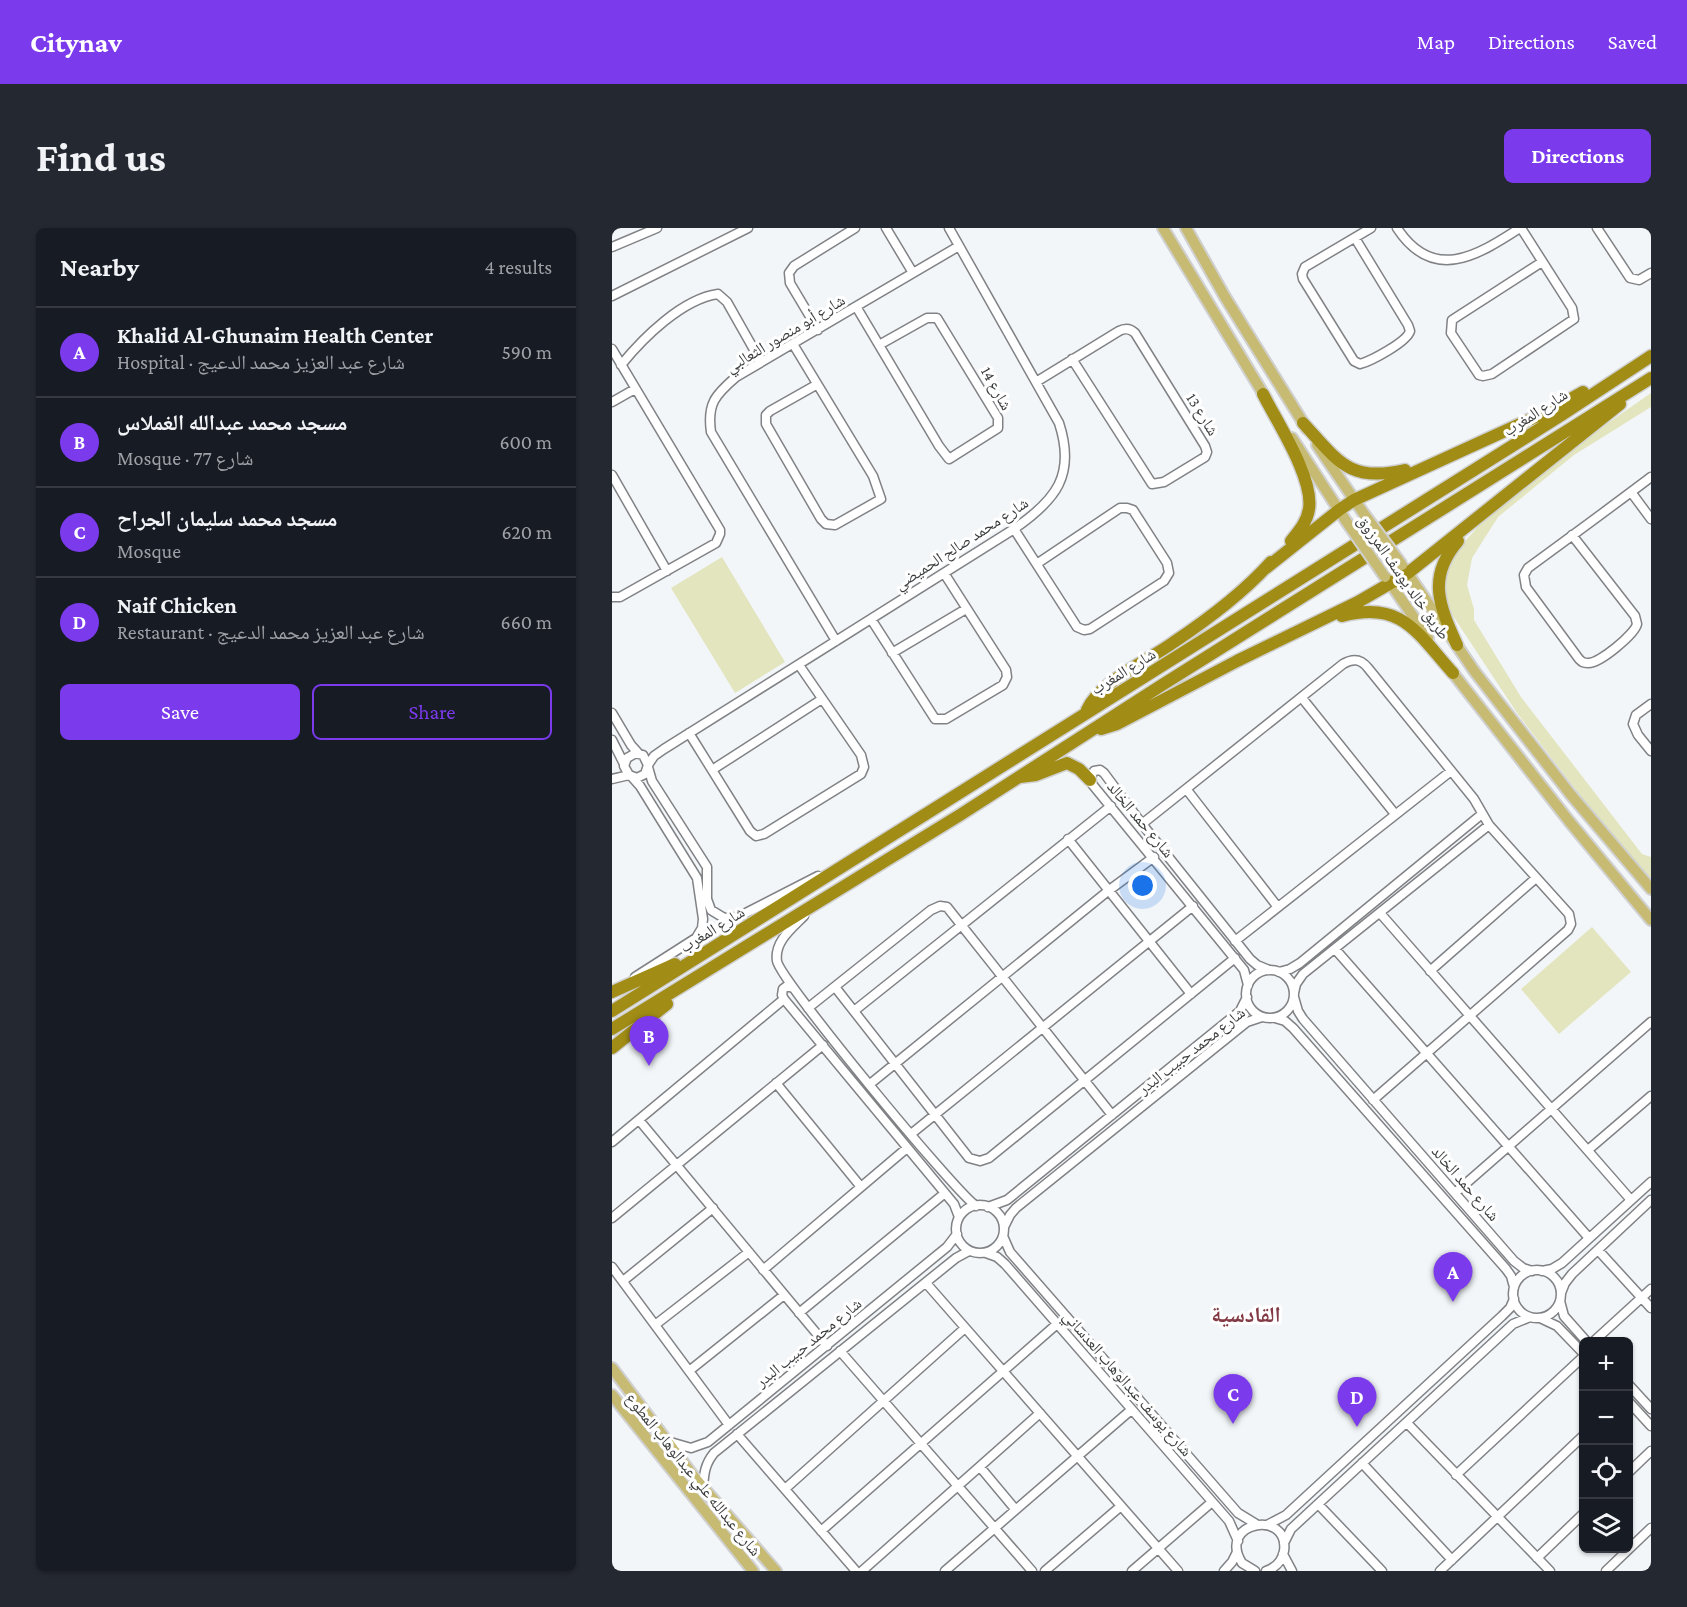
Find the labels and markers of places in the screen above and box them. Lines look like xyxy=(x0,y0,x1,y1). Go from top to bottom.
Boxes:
pin: B xyxy=(630,1016,669,1066)
pin: A xyxy=(1434,1252,1472,1302)
pin: C xyxy=(1214,1374,1252,1424)
pin: D xyxy=(1338,1378,1376,1427)

